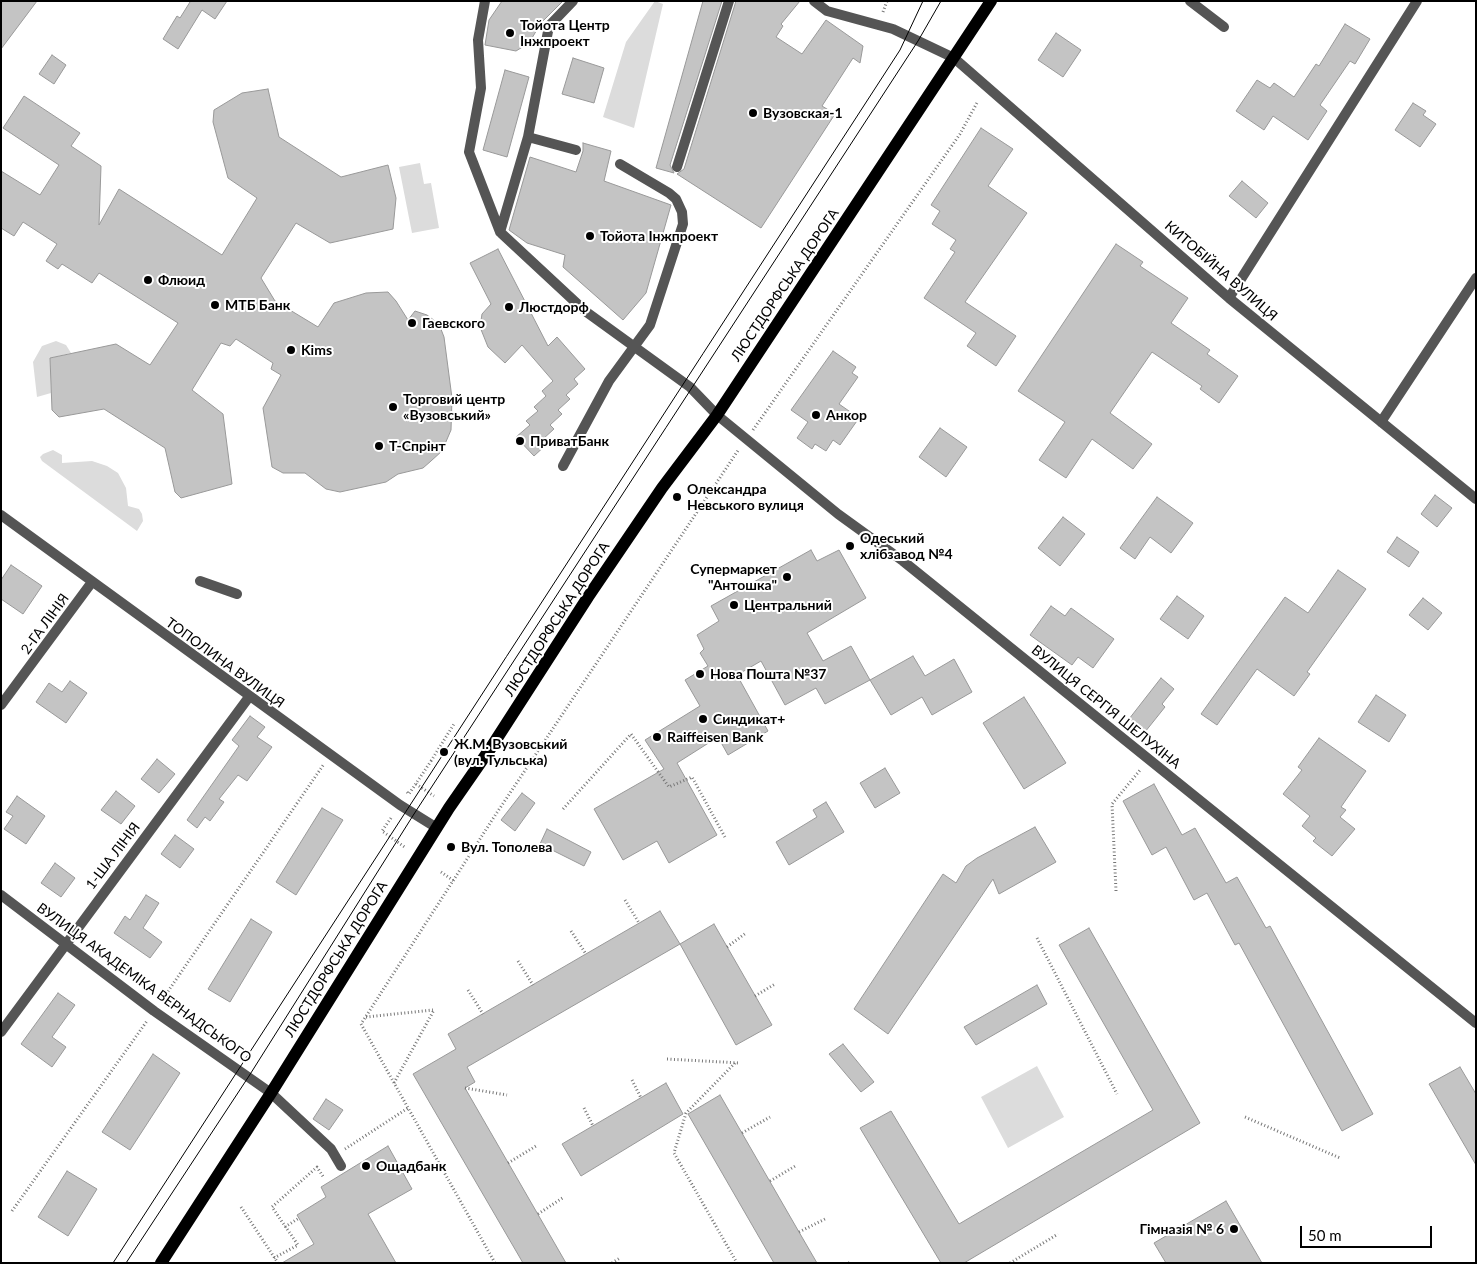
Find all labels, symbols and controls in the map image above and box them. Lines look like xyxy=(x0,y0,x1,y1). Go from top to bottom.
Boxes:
place label: Тойота Центр Інжпроект xyxy=(520,17,610,49)
marker: Тойота Центр Інжпроект xyxy=(504,27,516,39)
place label: Вузовская-1 xyxy=(763,105,843,121)
marker: Вузовская-1 xyxy=(747,107,759,119)
street label: ЛЮСТДОРФСЬКА ДОРОГА xyxy=(728,205,842,365)
street label: КИТОБІЙНА ВУЛИЦЯ xyxy=(1161,217,1281,325)
place label: Тойота Інжпроект xyxy=(600,228,718,244)
marker: Тойота Інжпроект xyxy=(584,230,596,242)
place label: Флюид xyxy=(158,272,205,288)
marker: Флюид xyxy=(142,274,154,286)
place label: МТБ Банк xyxy=(225,297,290,313)
marker: МТБ Банк xyxy=(209,299,221,311)
place label: Люстдорф xyxy=(519,299,589,315)
marker: Люстдорф xyxy=(503,301,515,313)
place label: Гаевского xyxy=(422,315,485,331)
marker: Гаевского xyxy=(406,317,418,329)
place label: Kims xyxy=(301,342,332,358)
marker: Kims xyxy=(285,344,297,356)
place label: Торговий центр «Вузовський» xyxy=(403,391,505,424)
marker: Торговий центр «Вузовський» xyxy=(387,401,399,413)
place label: Анкор xyxy=(826,407,867,423)
marker: Анкор xyxy=(810,409,822,421)
place label: ПриватБанк xyxy=(530,433,609,449)
marker: ПриватБанк xyxy=(514,435,526,447)
place label: Т-Спрінт xyxy=(389,438,446,454)
marker: Т-Спрінт xyxy=(373,440,385,452)
place label: Олександра Невського вулиця xyxy=(687,481,804,514)
marker: Олександра Невського вулиця xyxy=(671,491,683,503)
place label: Одеський хлібзавод №4 xyxy=(860,530,953,562)
street label: ЛЮСТДОРФСЬКА ДОРОГА xyxy=(501,539,613,699)
marker: Одеський хлібзавод №4 xyxy=(844,540,856,552)
place label: Супермаркет "Антошка" xyxy=(690,561,777,594)
marker: Супермаркет "Антошка" xyxy=(781,571,793,583)
street label: 2-ГА ЛІНІЯ xyxy=(17,591,73,657)
place label: Центральний xyxy=(744,597,832,613)
marker: Центральний xyxy=(728,599,740,611)
street label: ТОПОЛИНА ВУЛИЦЯ xyxy=(162,614,288,712)
street label: ВУЛИЦЯ СЕРГІЯ ШЕЛУХІНА xyxy=(1028,642,1184,772)
place label: Нова Пошта №37 xyxy=(710,666,826,682)
marker: Нова Пошта №37 xyxy=(694,668,706,680)
place label: Синдикат+ xyxy=(713,711,785,727)
marker: Синдикат+ xyxy=(697,713,709,725)
place label: Raiffeisen Bank xyxy=(667,729,763,745)
marker: Raiffeisen Bank xyxy=(651,731,663,743)
place label: Ж.М. Вузовський (вул. Тульська) xyxy=(454,736,567,769)
marker: Ж.М. Вузовський (вул. Тульська) xyxy=(438,746,450,758)
street label: 1-ША ЛІНІЯ xyxy=(82,819,144,893)
place label: Вул. Тополева xyxy=(461,839,552,855)
marker: Вул. Тополева xyxy=(445,841,457,853)
street label: ЛЮСТДОРФСЬКА ДОРОГА xyxy=(281,878,391,1040)
street label: ВУЛИЦЯ АКАДЕМІКА ВЕРНАДСЬКОГО xyxy=(33,899,255,1067)
place label: Ощадбанк xyxy=(376,1158,446,1174)
marker: Ощадбанк xyxy=(360,1160,372,1172)
scale bar xyxy=(1302,1216,1434,1248)
place label: Гімназія № 6 xyxy=(1139,1221,1224,1237)
marker: Гімназія № 6 xyxy=(1228,1223,1240,1235)
text: 50 m xyxy=(1308,1226,1342,1244)

